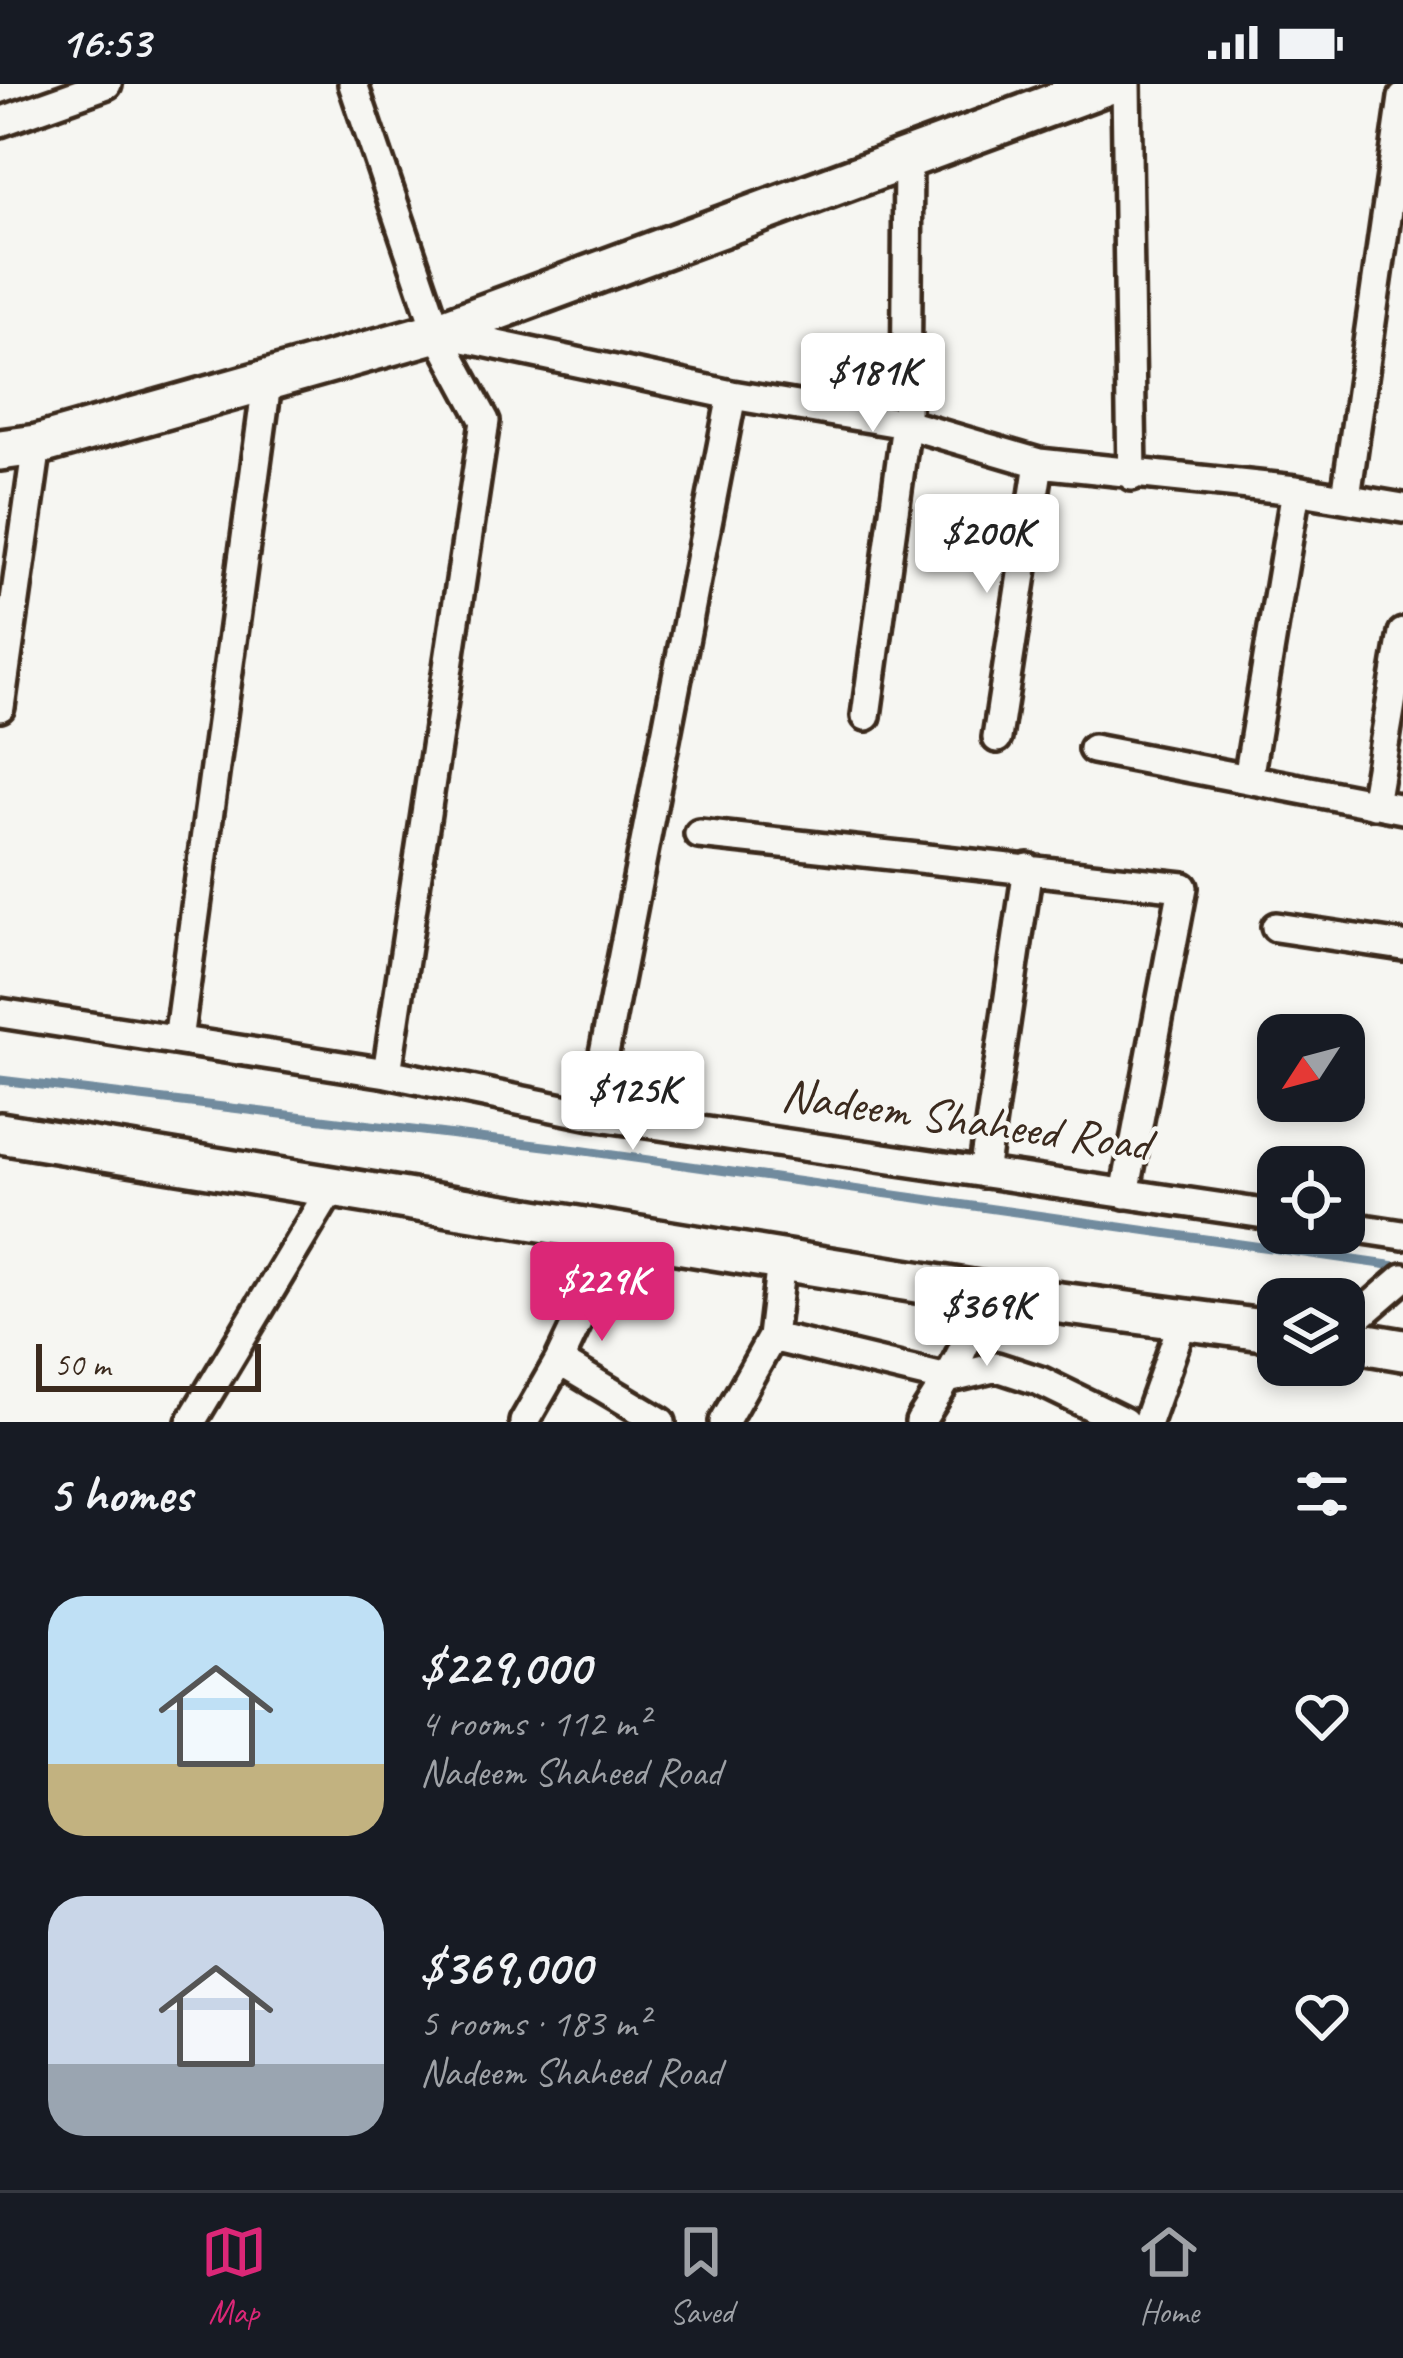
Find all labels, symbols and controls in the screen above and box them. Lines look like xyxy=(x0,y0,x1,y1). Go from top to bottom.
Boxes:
text: 16:53 xyxy=(60,14,150,71)
pin: $181K xyxy=(789,333,957,435)
text: $181K xyxy=(828,347,918,396)
pin: $200K xyxy=(903,494,1071,596)
text: $200K xyxy=(942,508,1032,557)
north arrow xyxy=(1257,1014,1365,1122)
map controls xyxy=(1257,1014,1365,1386)
pin: $125K xyxy=(549,1051,717,1153)
street label: Nadeem Shaheed Road xyxy=(778,1063,1160,1175)
text: $125K xyxy=(588,1065,678,1114)
button: locate xyxy=(1257,1146,1365,1254)
pin: $229K xyxy=(518,1242,686,1344)
text: $229K xyxy=(557,1256,647,1305)
pin: $369K xyxy=(903,1267,1071,1369)
button: layers xyxy=(1257,1278,1365,1386)
text: $369K xyxy=(942,1281,1032,1330)
scale bar xyxy=(36,1338,261,1391)
text: 50 m xyxy=(54,1344,110,1386)
icon: filters xyxy=(1289,1461,1355,1527)
text: 5 homes xyxy=(48,1462,191,1526)
text: $229,000 xyxy=(420,1635,590,1699)
icon: home xyxy=(144,1644,288,1788)
icon: heart xyxy=(1289,1683,1355,1749)
text: 4 rooms · 112 m² xyxy=(420,1699,648,1748)
text: Nadeem Shaheed Road xyxy=(420,1748,722,1797)
text: $369,000 xyxy=(420,1935,591,1999)
icon: home xyxy=(144,1944,288,2088)
icon: heart xyxy=(1289,1983,1355,2049)
text: 5 rooms · 183 m² xyxy=(420,1999,648,2048)
text: Nadeem Shaheed Road xyxy=(420,2048,722,2097)
tab: Map xyxy=(201,2219,267,2333)
tab: Saved xyxy=(668,2219,734,2333)
tab: Home xyxy=(1136,2219,1202,2333)

